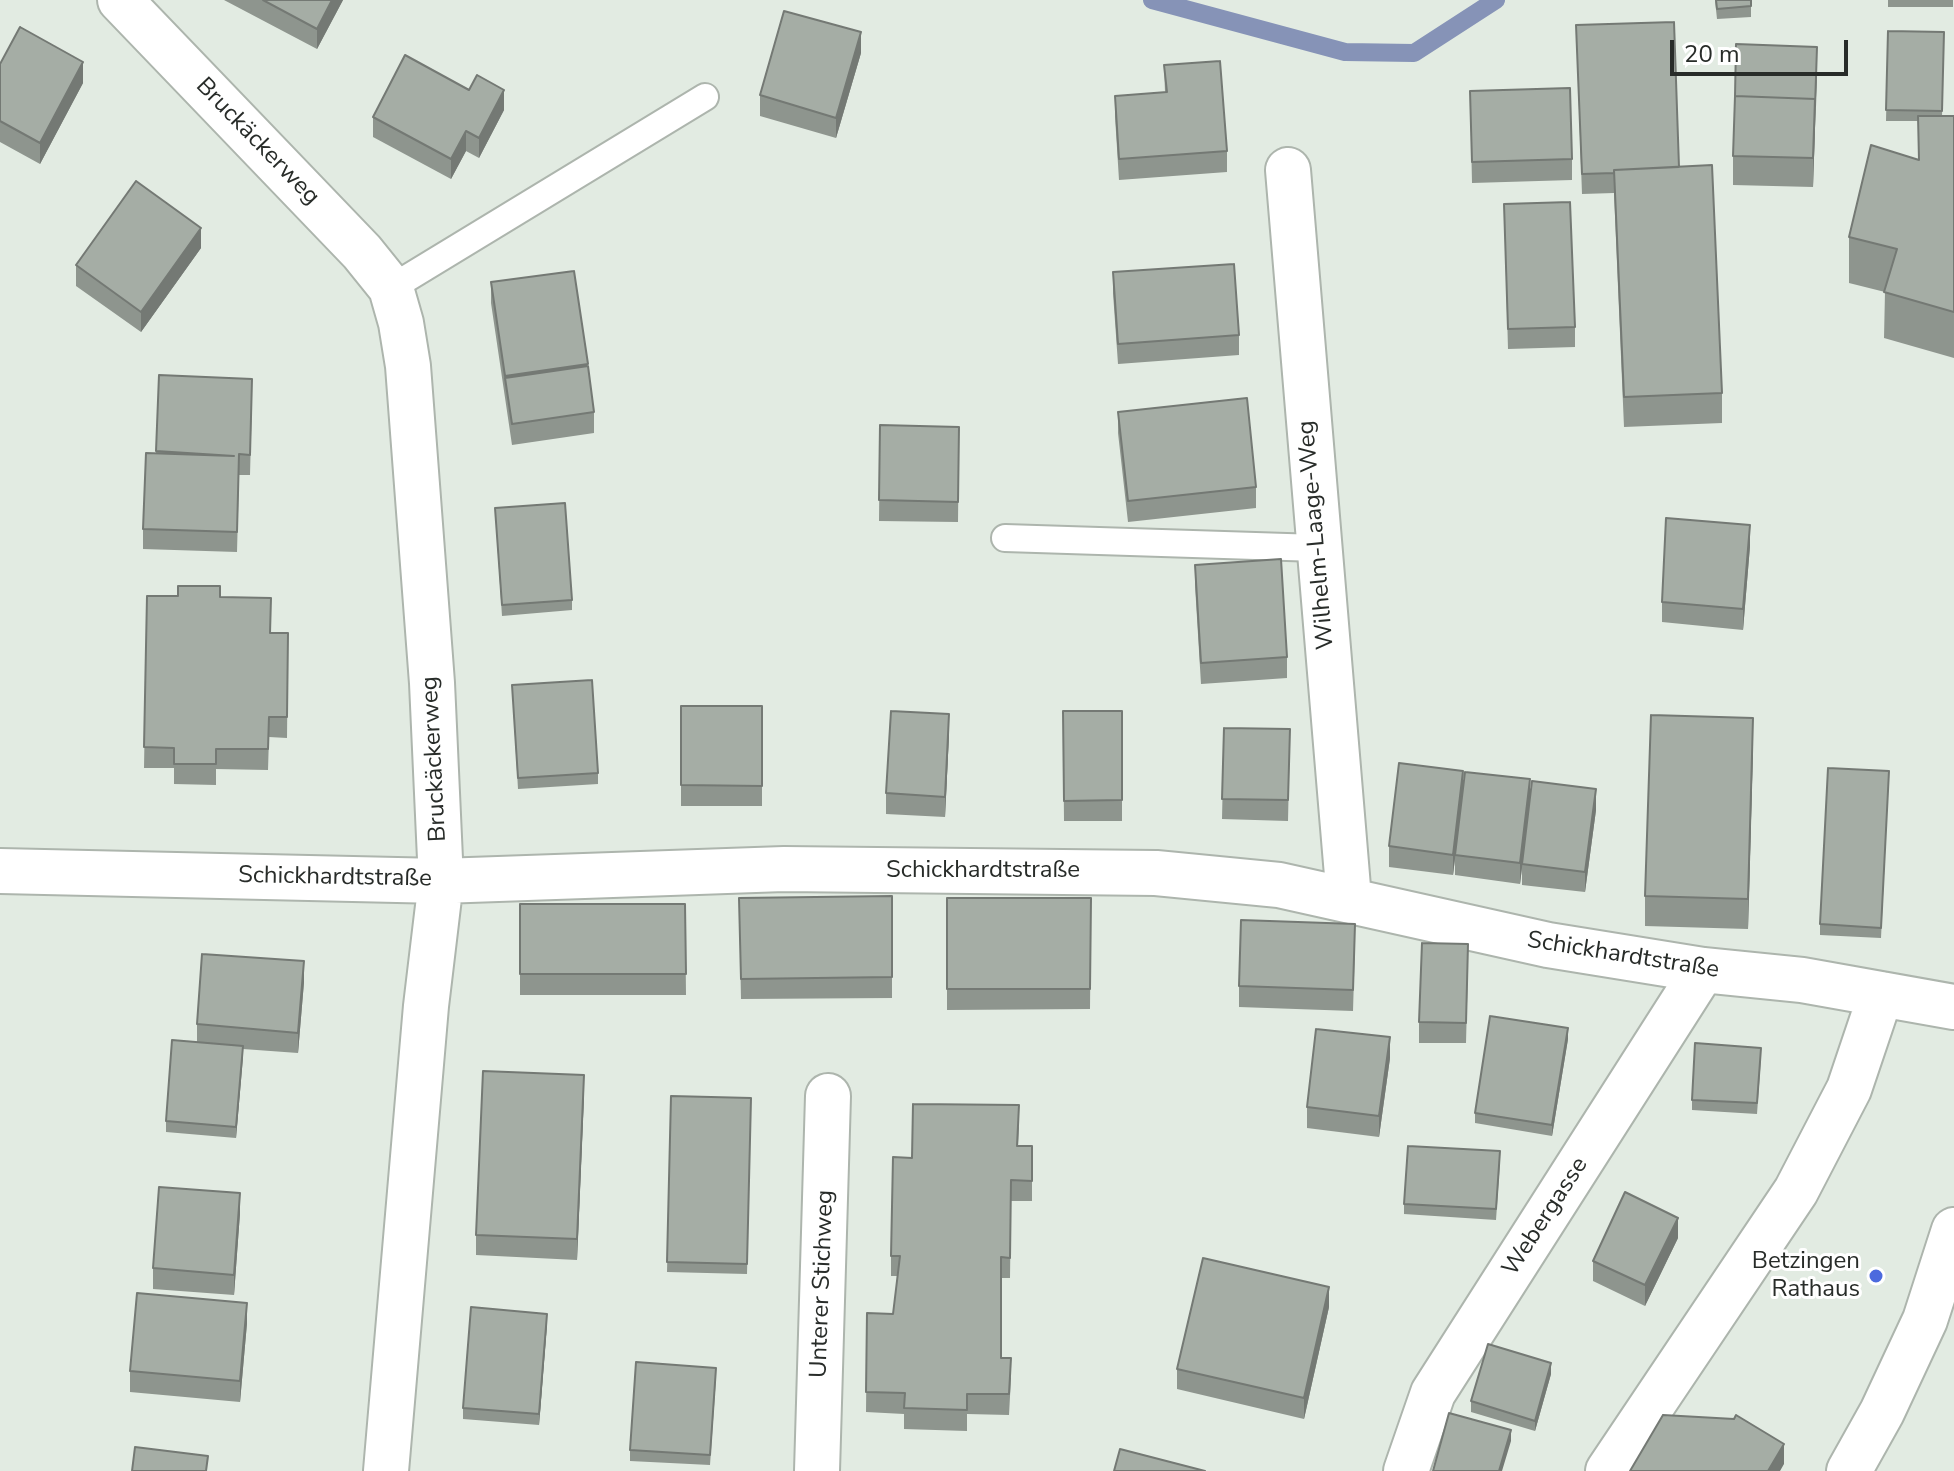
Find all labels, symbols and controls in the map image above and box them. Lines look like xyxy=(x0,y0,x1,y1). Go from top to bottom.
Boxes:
scale bar xyxy=(1674,24,1852,74)
text: 20 m xyxy=(1684,38,1740,70)
street label: Bruckäckerweg xyxy=(189,72,325,212)
street label: Wilhelm-Laage-Weg xyxy=(1293,419,1341,651)
street label: Bruckäckerweg xyxy=(416,675,454,843)
street label: Schickhardtstraße xyxy=(886,857,1080,885)
street label: Schickhardtstraße xyxy=(238,862,432,894)
street label: Schickhardtstraße xyxy=(1525,927,1721,985)
street label: Webergasse xyxy=(1497,1152,1595,1282)
street label: Unterer Stichweg xyxy=(805,1189,841,1379)
place label: Betzingen Rathaus xyxy=(1752,1248,1860,1304)
marker: Betzingen Rathaus xyxy=(1867,1267,1885,1285)

